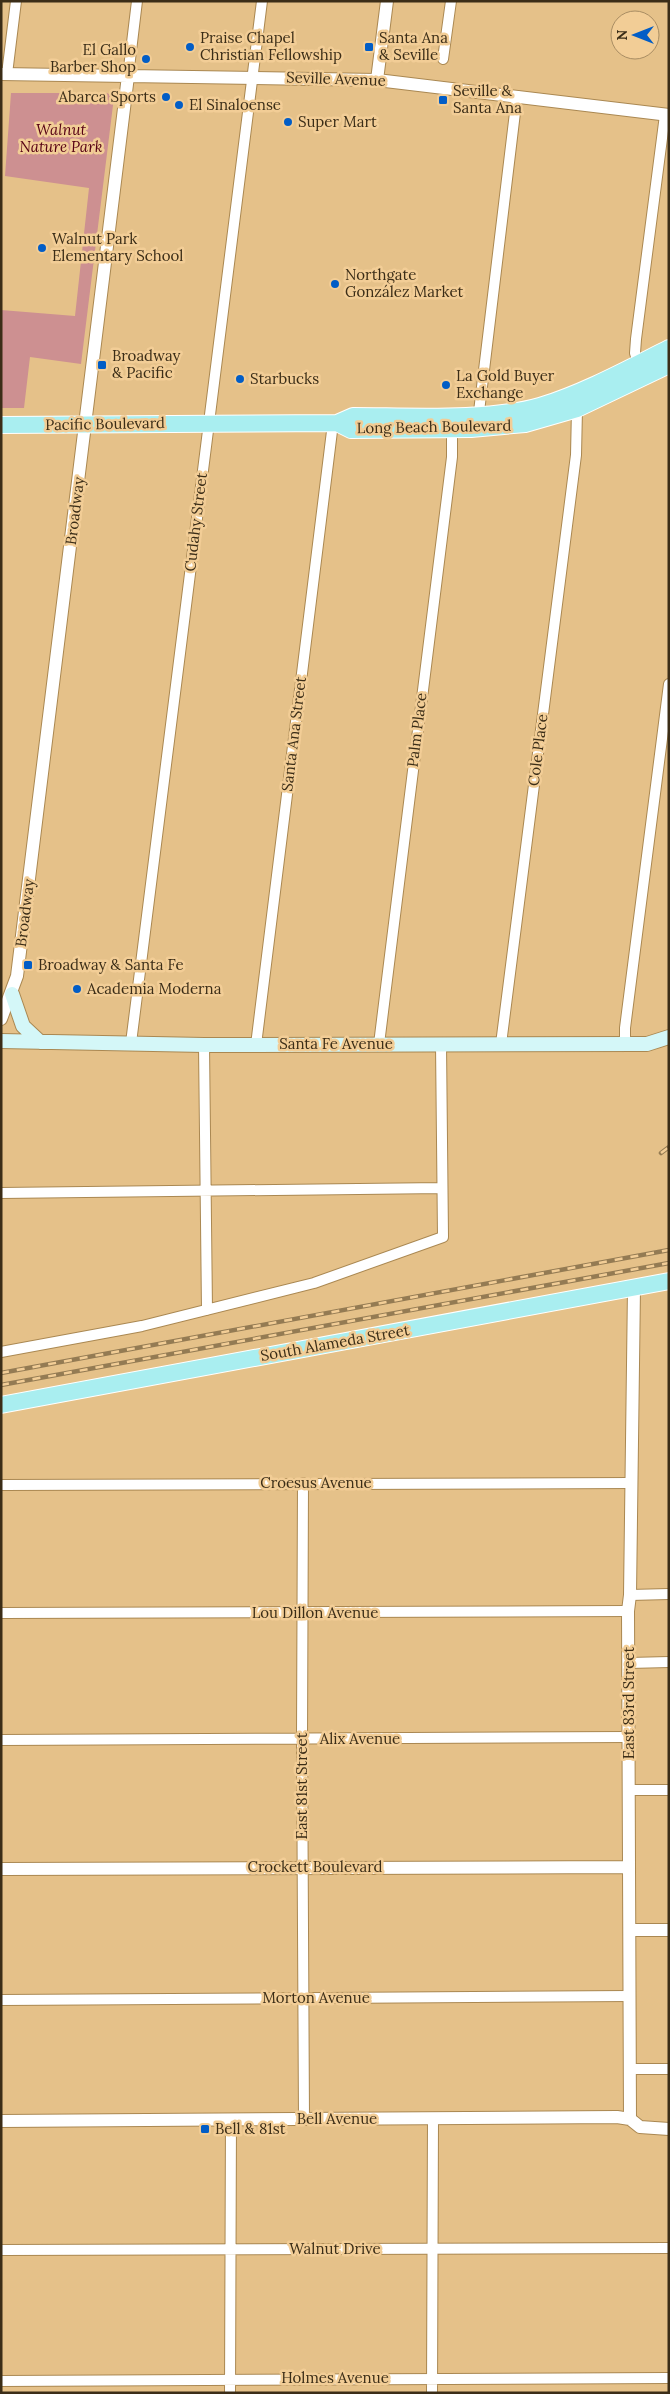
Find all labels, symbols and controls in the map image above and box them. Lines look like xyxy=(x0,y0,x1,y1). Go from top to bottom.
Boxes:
north arrow xyxy=(610,10,660,60)
place label: Praise Chapel Christian Fellowship xyxy=(200,28,342,64)
place label: Santa Ana & Seville xyxy=(379,28,448,64)
text: N xyxy=(613,29,631,40)
place label: El Gallo Barber Shop xyxy=(50,40,136,76)
marker: Praise Chapel Christian Fellowship xyxy=(184,41,196,53)
marker: Santa Ana & Seville xyxy=(363,41,375,53)
marker: El Gallo Barber Shop xyxy=(140,53,152,65)
street label: Seville Avenue xyxy=(286,67,386,90)
place label: Seville & Santa Ana xyxy=(453,81,522,117)
place label: Abarca Sports xyxy=(58,87,156,106)
marker: Abarca Sports xyxy=(160,91,172,103)
marker: Seville & Santa Ana xyxy=(437,94,449,106)
place label: El Sinaloense xyxy=(189,95,281,114)
marker: El Sinaloense xyxy=(173,99,185,111)
place label: Super Mart xyxy=(298,112,377,131)
marker: Super Mart xyxy=(282,116,294,128)
park label: Walnut Nature Park xyxy=(20,120,103,156)
place label: Walnut Park Elementary School xyxy=(52,229,183,265)
marker: Walnut Park Elementary School xyxy=(36,242,48,254)
place label: Northgate González Market xyxy=(345,265,463,301)
marker: Northgate González Market xyxy=(329,278,341,290)
place label: Broadway & Pacific xyxy=(112,346,180,382)
marker: Broadway & Pacific xyxy=(96,359,108,371)
place label: La Gold Buyer Exchange xyxy=(456,366,555,402)
place label: Starbucks xyxy=(250,369,319,388)
marker: Starbucks xyxy=(234,373,246,385)
marker: La Gold Buyer Exchange xyxy=(440,379,452,391)
street label: Pacific Boulevard xyxy=(45,413,165,434)
street label: Long Beach Boulevard xyxy=(357,416,511,437)
street label: Cudahy Street xyxy=(180,471,211,572)
street label: Broadway xyxy=(61,476,88,546)
street label: Santa Ana Street xyxy=(277,675,310,792)
street label: Palm Place xyxy=(403,692,431,768)
street label: Cole Place xyxy=(524,713,551,787)
street label: Broadway xyxy=(11,878,38,948)
place label: Broadway & Santa Fe xyxy=(38,955,184,974)
marker: Broadway & Santa Fe xyxy=(22,959,34,971)
place label: Academia Moderna xyxy=(86,979,222,998)
marker: Academia Moderna xyxy=(71,983,83,995)
street label: Santa Fe Avenue xyxy=(279,1034,393,1053)
street label: South Alameda Street xyxy=(259,1320,411,1365)
street label: Croesus Avenue xyxy=(260,1473,372,1492)
street label: Lou Dillon Avenue xyxy=(252,1603,378,1622)
street label: East 83rd Street xyxy=(619,1647,638,1759)
street label: Alix Avenue xyxy=(319,1729,400,1748)
street label: East 81st Street xyxy=(292,1732,311,1839)
street label: Crockett Boulevard xyxy=(247,1857,383,1876)
street label: Morton Avenue xyxy=(262,1988,370,2007)
street label: Bell Avenue xyxy=(297,2109,377,2128)
place label: Bell & 81st xyxy=(215,2119,286,2138)
marker: Bell & 81st xyxy=(199,2123,211,2135)
street label: Walnut Drive xyxy=(289,2239,381,2258)
street label: Holmes Avenue xyxy=(281,2368,389,2387)

